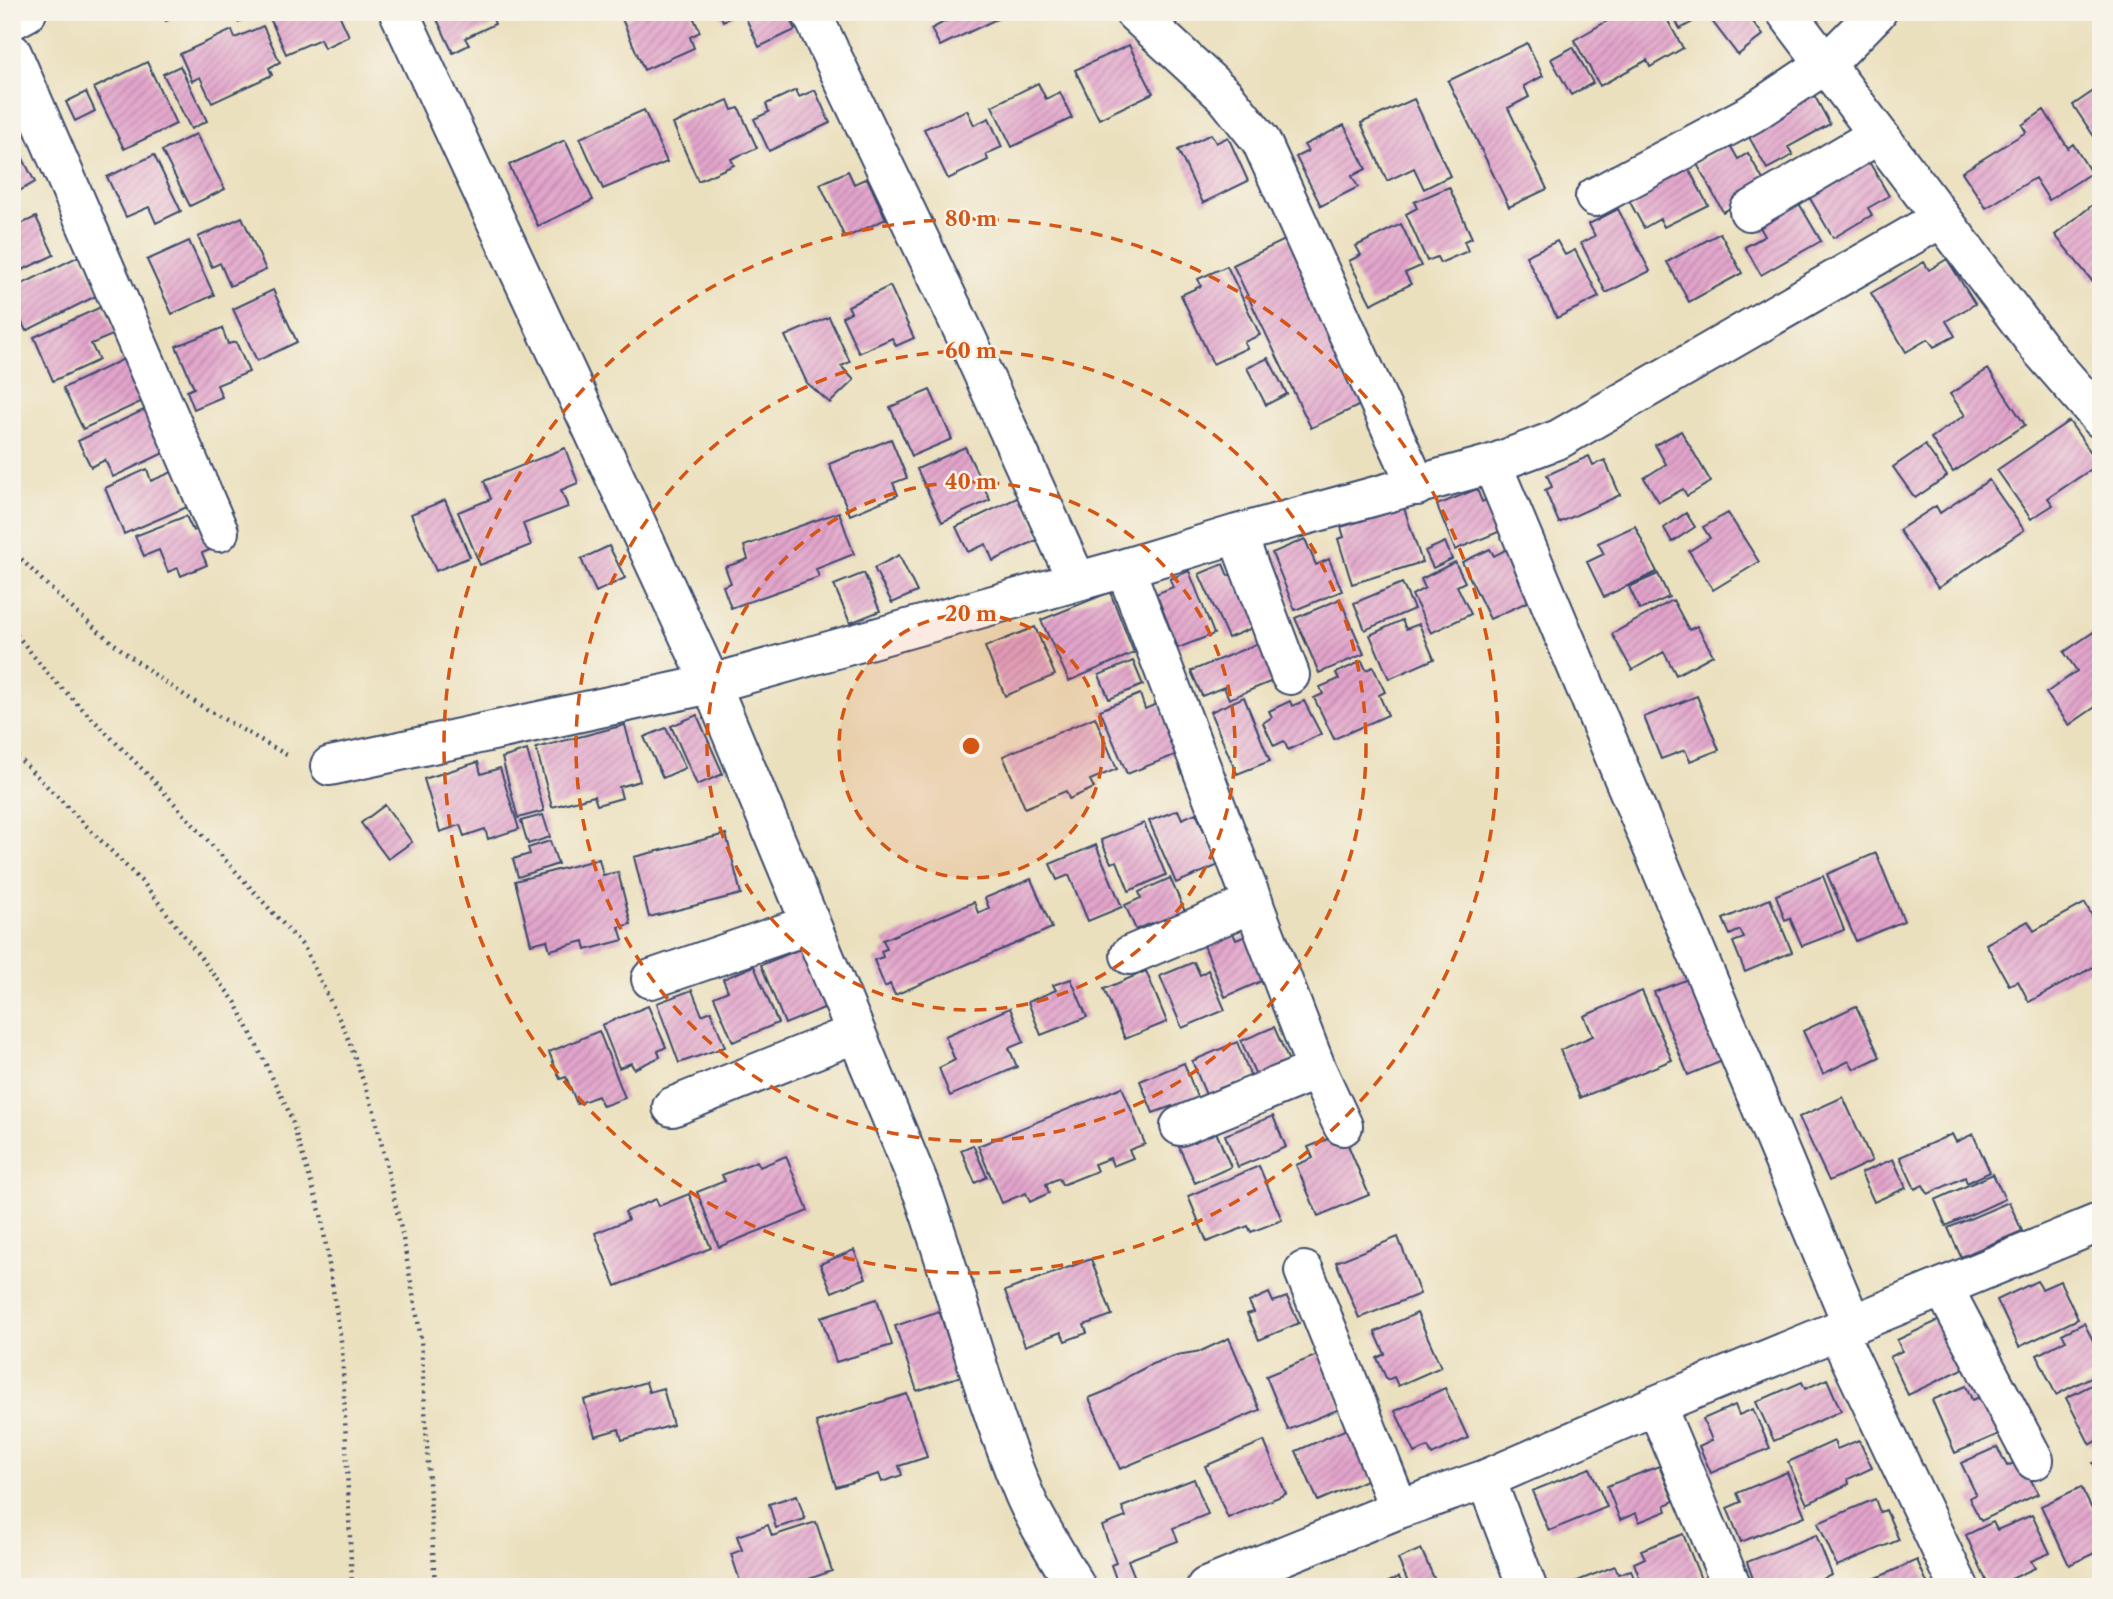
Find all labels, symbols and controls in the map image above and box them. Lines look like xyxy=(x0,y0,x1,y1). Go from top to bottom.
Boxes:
text: 80 m xyxy=(945,206,997,231)
text: 60 m xyxy=(945,338,997,363)
text: 40 m xyxy=(945,469,997,494)
text: 20 m xyxy=(945,601,997,626)
centre of rings xyxy=(959,734,983,758)

